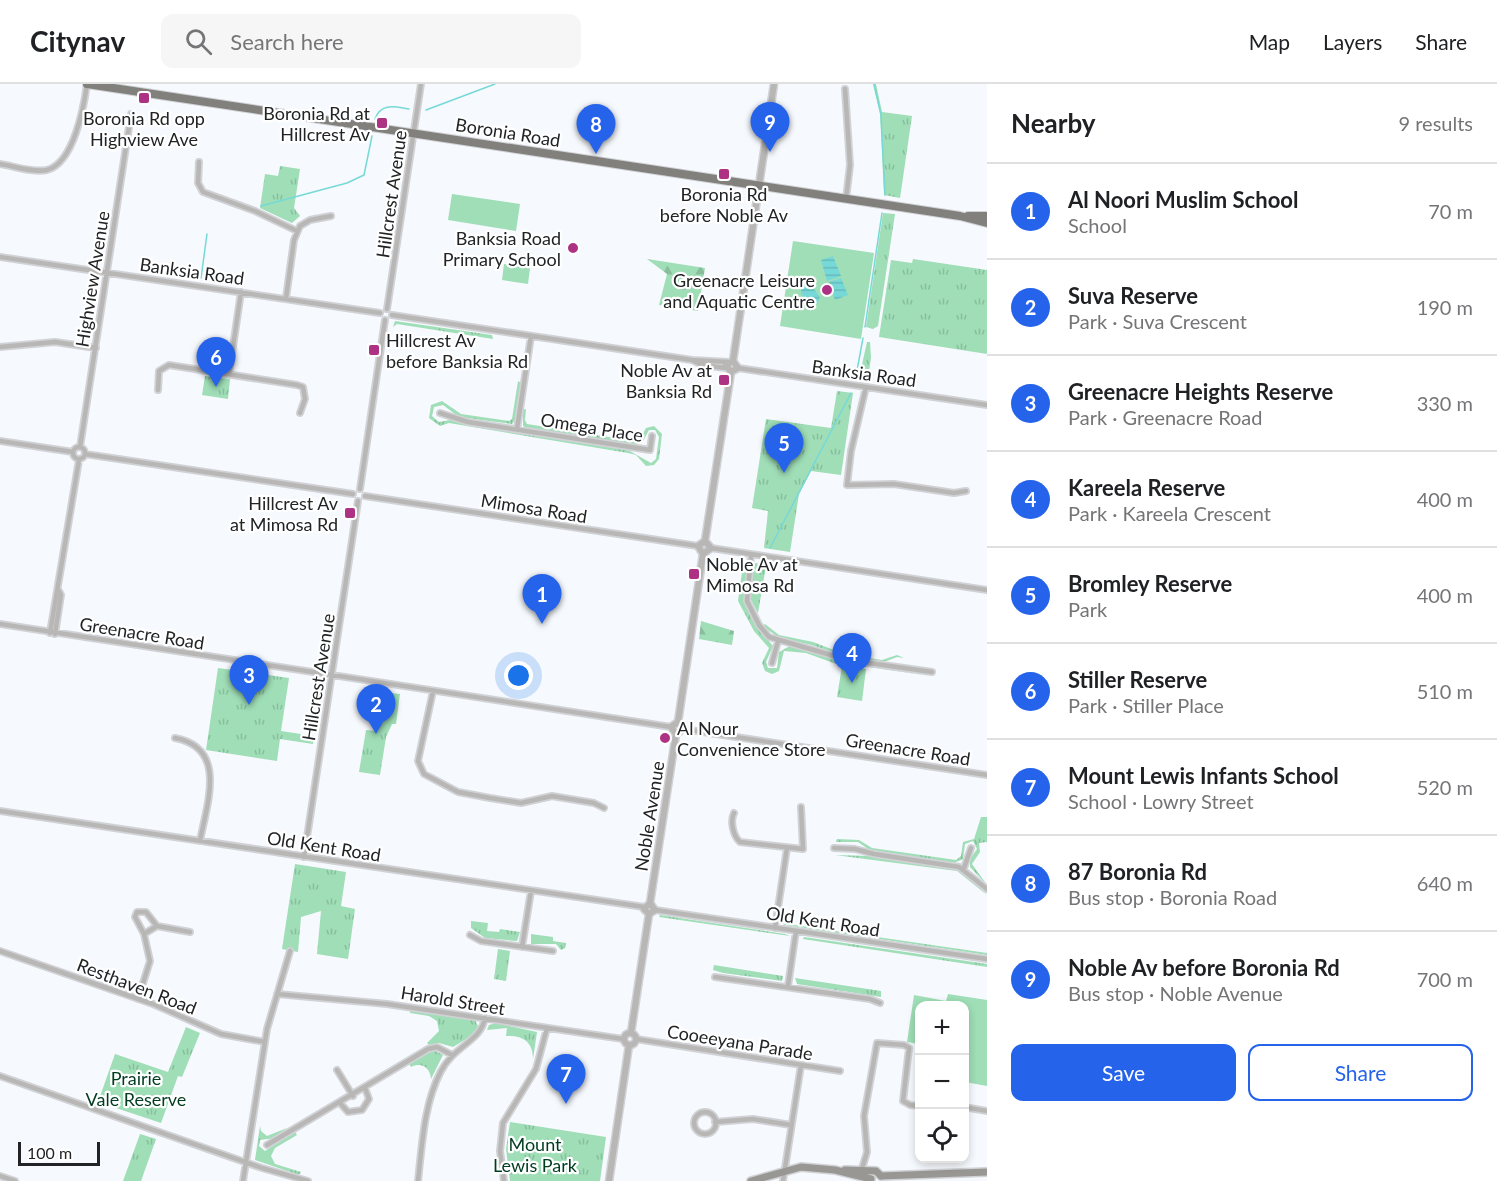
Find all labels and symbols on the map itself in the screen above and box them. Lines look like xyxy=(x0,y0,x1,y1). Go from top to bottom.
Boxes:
marker: Boronia Rd opp Highview Ave xyxy=(137,91,151,105)
place label: Boronia Rd at Hillcrest Av xyxy=(263,102,371,145)
pin: 9 xyxy=(750,103,790,152)
pin: 8 xyxy=(576,104,616,154)
place label: Boronia Rd opp Highview Ave xyxy=(83,107,205,150)
street label: Boronia Road xyxy=(454,113,562,151)
marker: Boronia Rd at Hillcrest Av xyxy=(375,116,389,130)
street label: Hillcrest Avenue xyxy=(371,129,411,259)
marker: Boronia Rd before Noble Av xyxy=(717,167,731,181)
place label: Boronia Rd before Noble Av xyxy=(660,183,789,226)
street label: Highview Avenue xyxy=(70,209,114,349)
place label: Banksia Road Primary School xyxy=(443,227,561,270)
marker: Banksia Road Primary School xyxy=(566,241,580,255)
street label: Banksia Road xyxy=(138,253,246,289)
place label: Greenacre Leisure and Aquatic Centre xyxy=(663,269,815,312)
marker: Greenacre Leisure and Aquatic Centre xyxy=(820,283,834,297)
place label: Hillcrest Av before Banksia Rd xyxy=(386,329,528,372)
pin: 6 xyxy=(196,338,236,387)
marker: Hillcrest Av before Banksia Rd xyxy=(367,343,381,357)
street label: Banksia Road xyxy=(810,355,918,391)
place label: Noble Av at Banksia Rd xyxy=(620,359,713,402)
marker: Noble Av at Banksia Rd xyxy=(717,373,731,387)
street label: Omega Place xyxy=(539,408,645,446)
pin: 5 xyxy=(764,424,804,473)
street label: Mimosa Road xyxy=(479,489,589,527)
place label: Hillcrest Av at Mimosa Rd xyxy=(230,492,339,535)
marker: Hillcrest Av at Mimosa Rd xyxy=(343,506,357,520)
place label: Noble Av at Mimosa Rd xyxy=(706,553,798,596)
marker: Noble Av at Mimosa Rd xyxy=(687,567,701,581)
pin: 1 xyxy=(522,574,562,624)
street label: Greenacre Road xyxy=(78,612,206,654)
street label: Hillcrest Avenue xyxy=(297,612,339,742)
pin: 4 xyxy=(832,634,872,683)
pin: 3 xyxy=(230,656,268,705)
your location xyxy=(504,661,533,690)
pin: 2 xyxy=(356,684,395,734)
place label: Al Nour Convenience Store xyxy=(677,717,826,760)
street label: Greenacre Road xyxy=(844,728,972,770)
marker: Al Nour Convenience Store xyxy=(658,731,672,745)
street label: Noble Avenue xyxy=(629,759,669,873)
street label: Old Kent Road xyxy=(266,826,382,866)
street label: Old Kent Road xyxy=(765,901,881,941)
street label: Resthaven Road xyxy=(74,953,200,1019)
street label: Harold Street xyxy=(399,981,507,1019)
street label: Cooeeyana Parade xyxy=(666,1020,814,1064)
pin: 7 xyxy=(546,1054,586,1104)
park label: Prairie Vale Reserve xyxy=(86,1067,186,1110)
park label: Mount Lewis Park xyxy=(493,1133,578,1176)
scale bar xyxy=(18,1139,100,1166)

